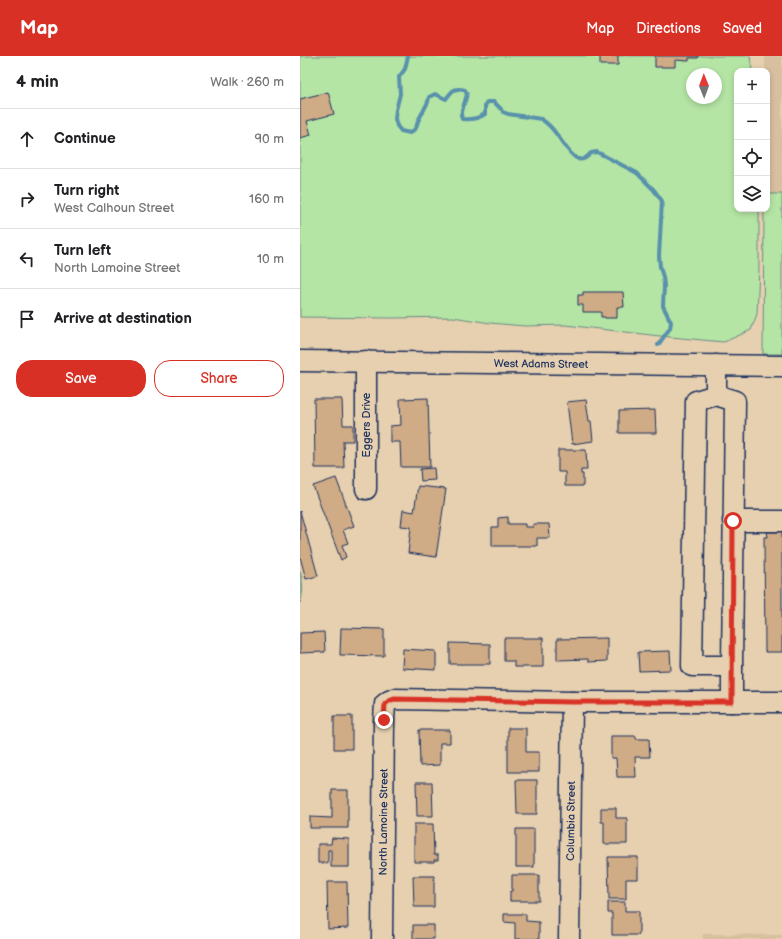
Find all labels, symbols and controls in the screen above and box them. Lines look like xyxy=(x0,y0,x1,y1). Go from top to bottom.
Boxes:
text: Map xyxy=(20,17,58,40)
text: Map xyxy=(586,20,614,37)
text: Directions xyxy=(636,20,701,37)
text: Saved xyxy=(723,20,762,37)
north arrow xyxy=(686,68,722,104)
map controls xyxy=(734,68,770,212)
button: + xyxy=(734,68,770,104)
text: 4 min xyxy=(16,72,59,92)
text: Walk · 260 m xyxy=(210,74,284,90)
button: − xyxy=(734,104,770,140)
icon: ahead xyxy=(16,128,38,150)
text: Continue xyxy=(54,129,116,148)
text: 90 m xyxy=(255,131,284,147)
button: locate xyxy=(734,140,770,176)
button: layers xyxy=(734,176,770,212)
text: Turn right xyxy=(54,181,119,200)
icon: right xyxy=(16,188,38,210)
text: 160 m xyxy=(249,191,284,207)
text: West Calhoun Street xyxy=(54,200,174,216)
text: Turn left xyxy=(54,241,111,260)
icon: left xyxy=(16,248,38,270)
text: 10 m xyxy=(257,251,284,267)
text: North Lamoine Street xyxy=(54,260,180,276)
icon: arrive xyxy=(16,308,38,330)
text: Arrive at destination xyxy=(54,309,192,328)
street label: West Adams Street xyxy=(494,357,589,371)
button: Save xyxy=(16,360,146,397)
button: Share xyxy=(154,360,284,397)
street label: Eggers Drive xyxy=(360,392,373,457)
route start xyxy=(724,512,742,530)
route end xyxy=(375,711,393,729)
street label: North Lamoine Street xyxy=(377,768,391,876)
street label: Columbia Street xyxy=(564,780,578,861)

